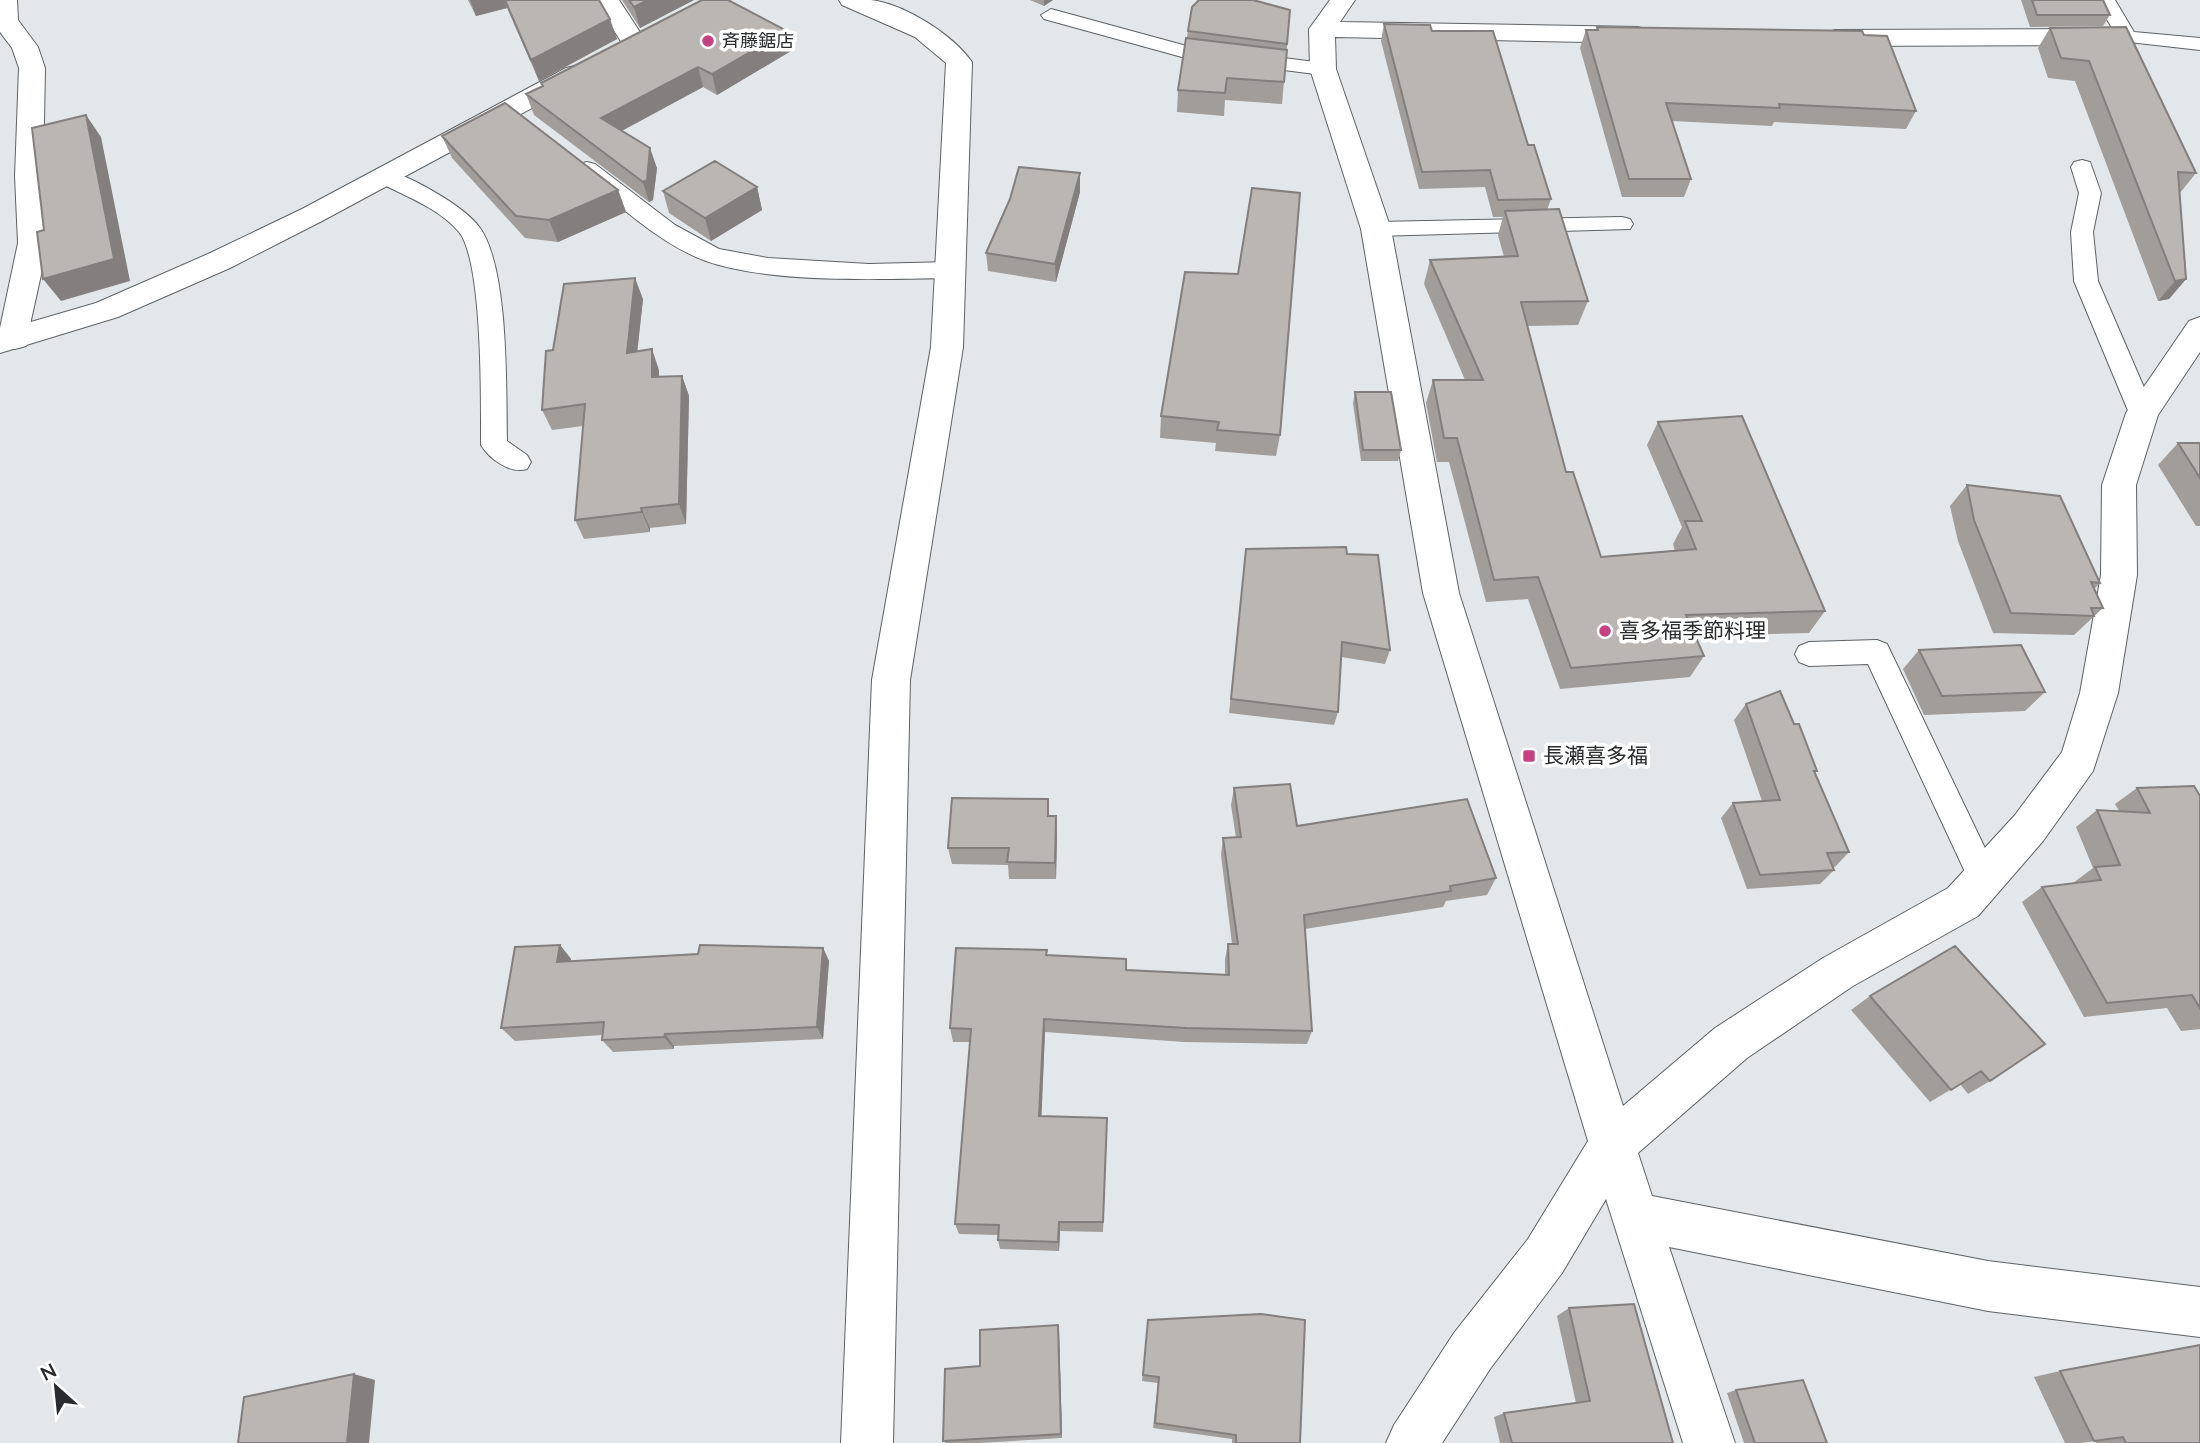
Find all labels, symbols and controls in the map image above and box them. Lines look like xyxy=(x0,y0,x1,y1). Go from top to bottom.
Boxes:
place label: 斉藤鋸店 xyxy=(722,29,794,51)
marker: 斉藤鋸店 xyxy=(700,33,716,49)
place label: 喜多福季節料理 xyxy=(1619,617,1766,642)
marker: 喜多福季節料理 xyxy=(1597,623,1613,639)
place label: 長瀬喜多福 xyxy=(1543,742,1648,767)
marker: 長瀬喜多福 xyxy=(1521,748,1537,764)
north arrow xyxy=(21,1352,91,1422)
text: N xyxy=(36,1358,60,1385)

